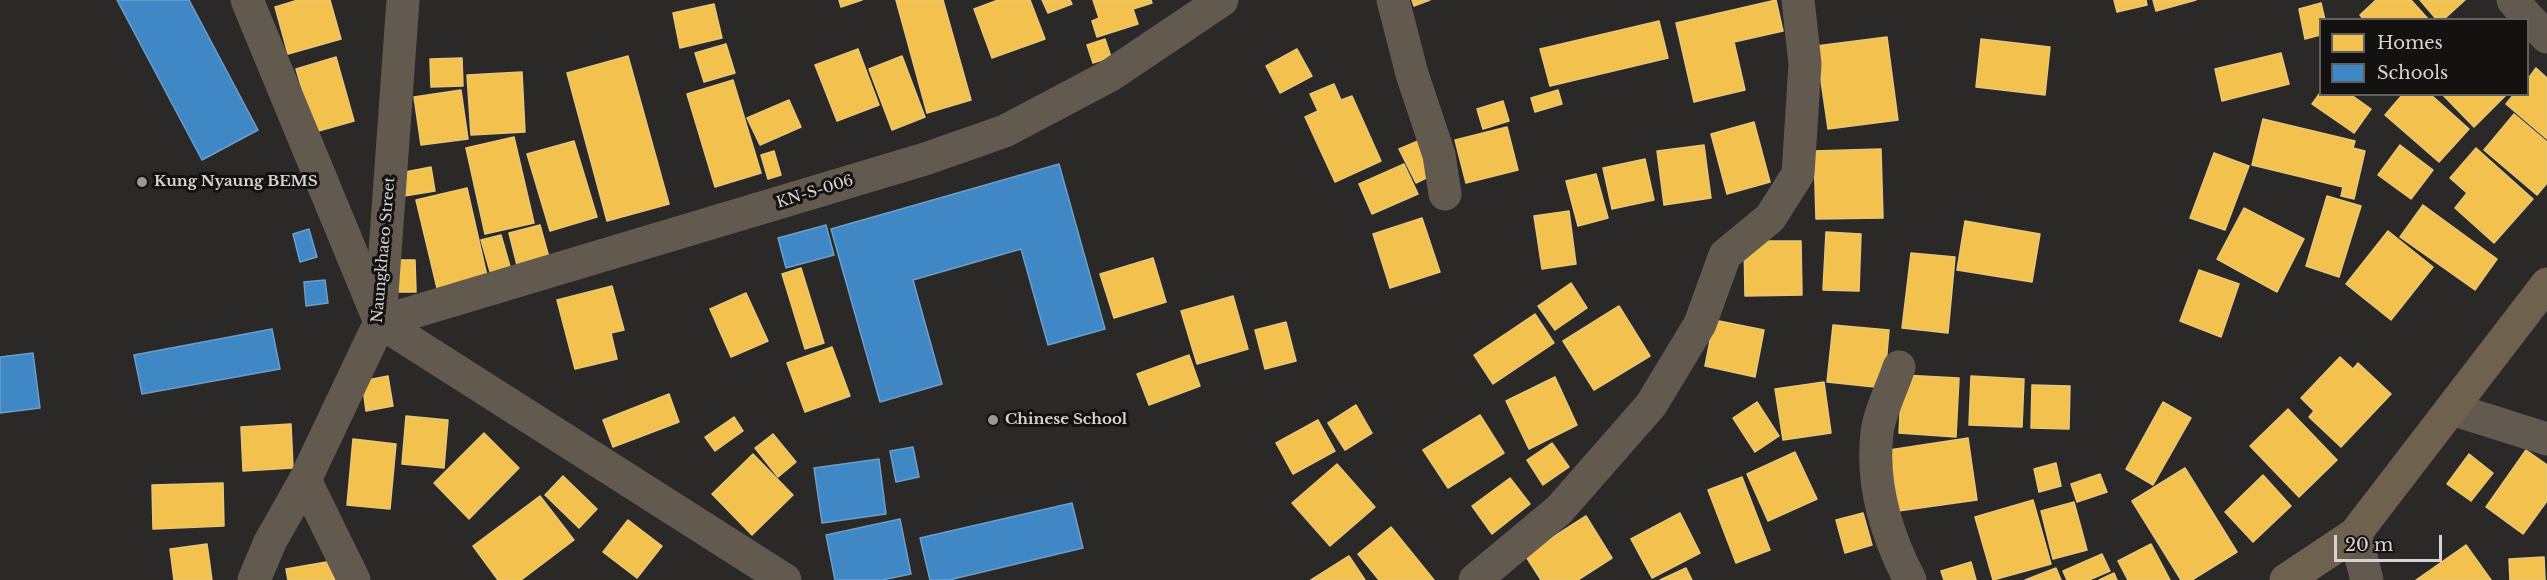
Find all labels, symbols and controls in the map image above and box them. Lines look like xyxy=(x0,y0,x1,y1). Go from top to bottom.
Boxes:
legend xyxy=(2319,18,2529,96)
text: Homes xyxy=(2377,32,2443,54)
text: Schools xyxy=(2377,62,2448,84)
street label: KN-S-006 xyxy=(774,172,856,212)
place label: Kung Nyaung BEMS xyxy=(154,173,318,191)
marker: Kung Nyaung BEMS xyxy=(135,175,149,189)
street label: Naungkhaeo Street xyxy=(369,176,399,324)
place label: Chinese School xyxy=(1005,411,1127,429)
marker: Chinese School xyxy=(986,413,1000,427)
scale bar xyxy=(2337,523,2445,561)
text: 20 m xyxy=(2345,534,2393,556)

